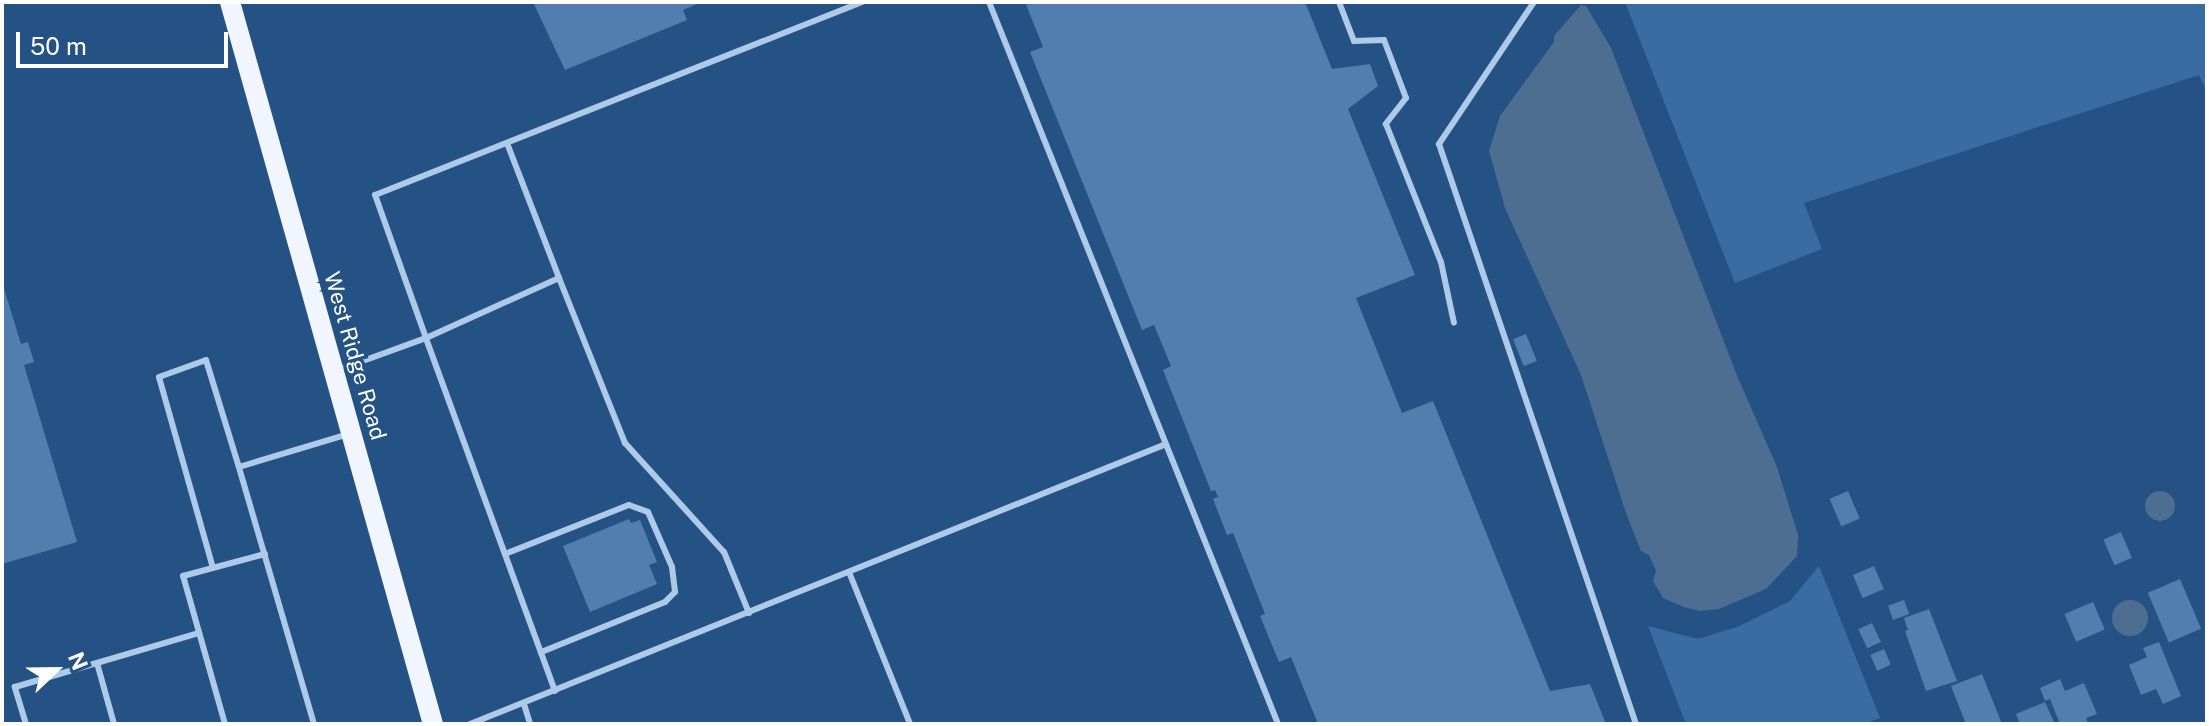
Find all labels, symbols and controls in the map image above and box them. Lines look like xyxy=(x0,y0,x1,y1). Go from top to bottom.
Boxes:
scale bar xyxy=(20,16,232,66)
text: 50 m xyxy=(30,32,87,60)
street label: West Ridge Road xyxy=(318,269,392,443)
north arrow xyxy=(16,630,96,710)
text: N xyxy=(63,648,94,674)

